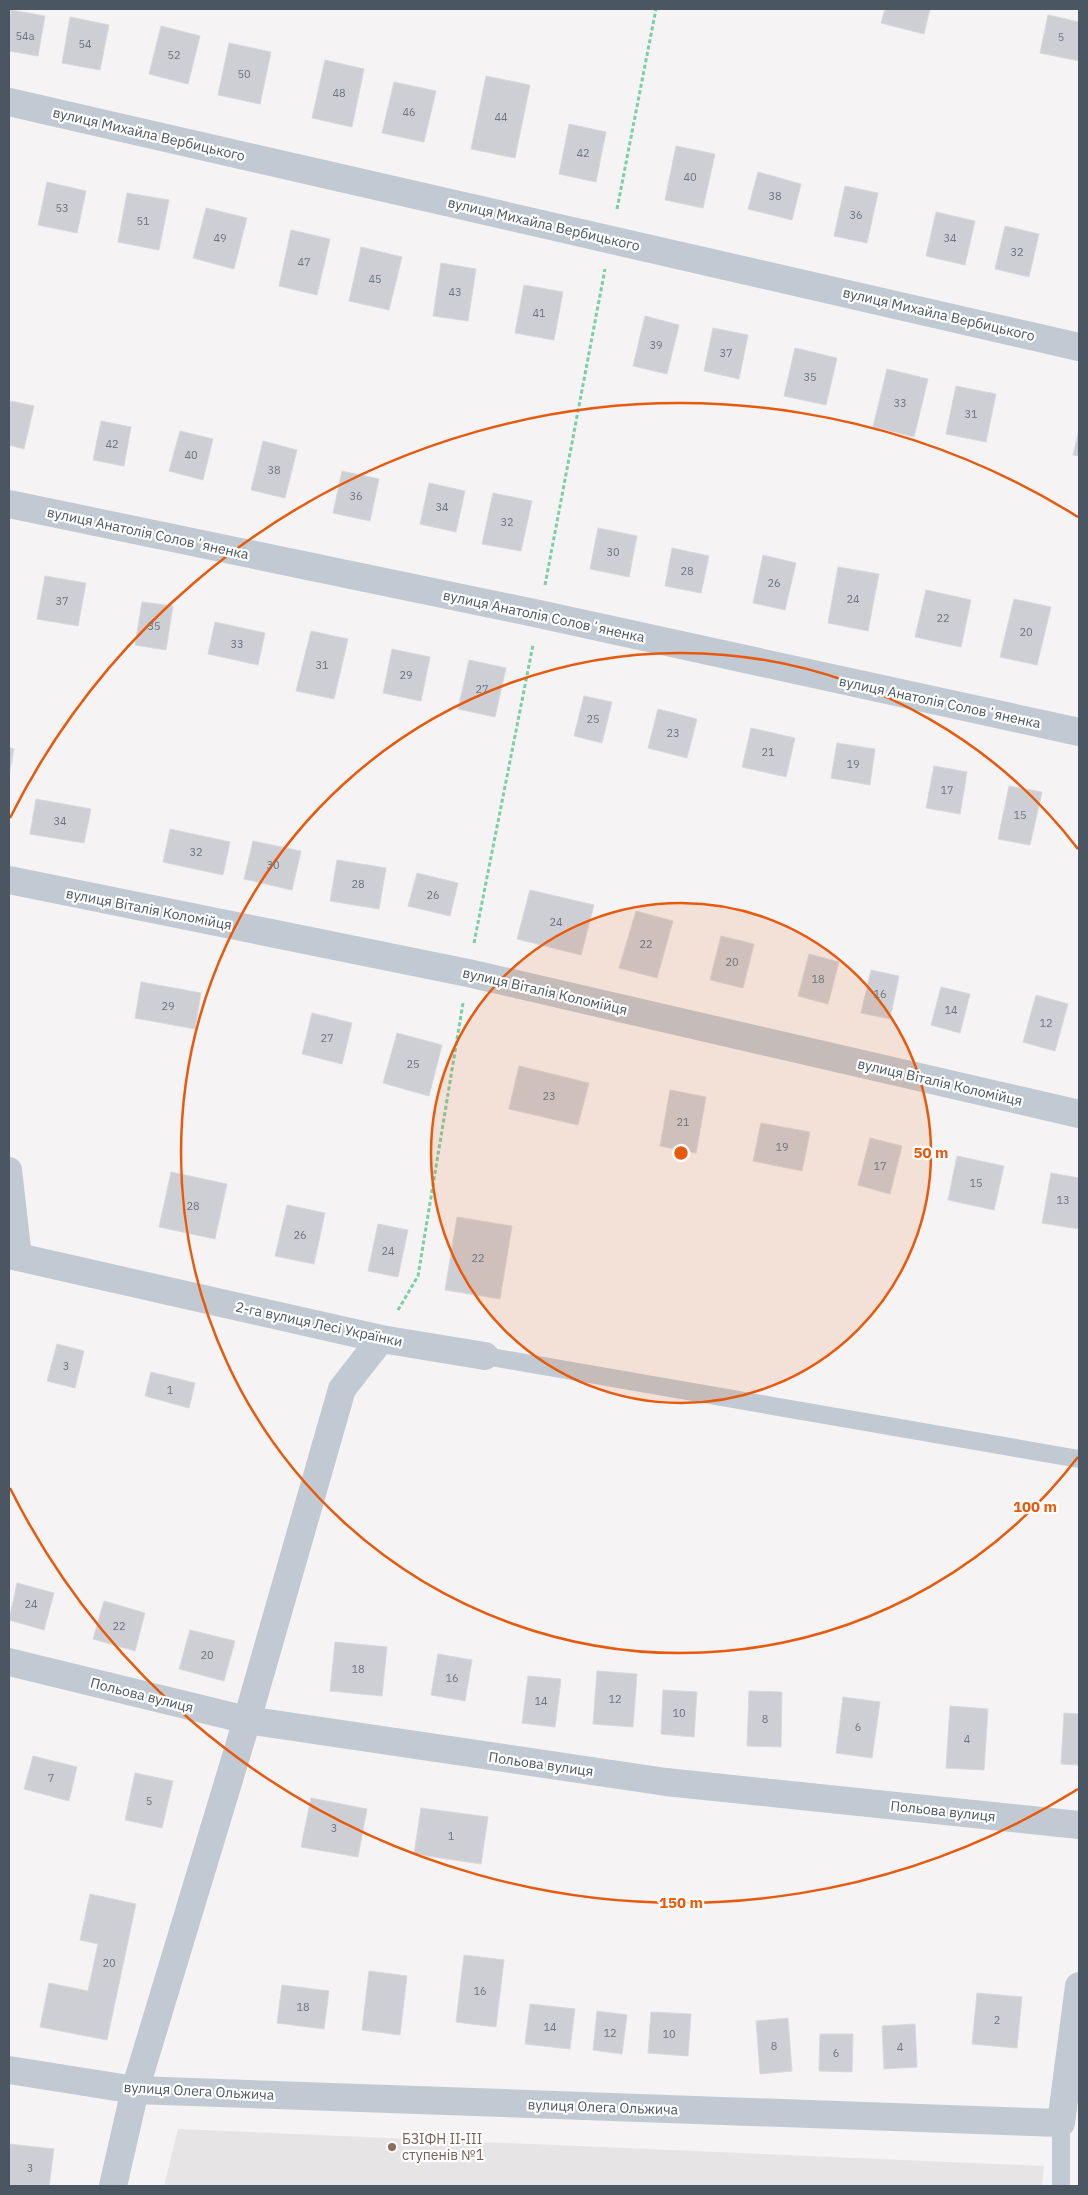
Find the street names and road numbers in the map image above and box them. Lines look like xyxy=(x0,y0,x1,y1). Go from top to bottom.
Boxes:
street label: вулиця Михайла Вербицького xyxy=(51,103,247,165)
street label: вулиця Михайла Вербицького xyxy=(446,193,642,255)
street label: вулиця Михайла Вербицького xyxy=(841,283,1037,345)
street label: вулиця Анатолія Соловʼяненка xyxy=(46,503,251,563)
street label: вулиця Анатолія Соловʼяненка xyxy=(442,586,647,646)
street label: вулиця Анатолія Соловʼяненка xyxy=(838,672,1043,732)
street label: вулиця Віталія Коломійця xyxy=(65,884,233,934)
street label: вулиця Віталія Коломійця xyxy=(461,963,629,1019)
street label: вулиця Віталія Коломійця xyxy=(856,1054,1024,1110)
street label: 2-га вулиця Лесі Українки xyxy=(234,1297,404,1351)
street label: Польова вулиця xyxy=(89,1674,195,1716)
street label: Польова вулиця xyxy=(487,1748,595,1780)
street label: Польова вулиця xyxy=(890,1797,996,1825)
street label: вулиця Олега Ольжича xyxy=(123,2078,275,2104)
street label: вулиця Олега Ольжича xyxy=(527,2095,679,2119)

